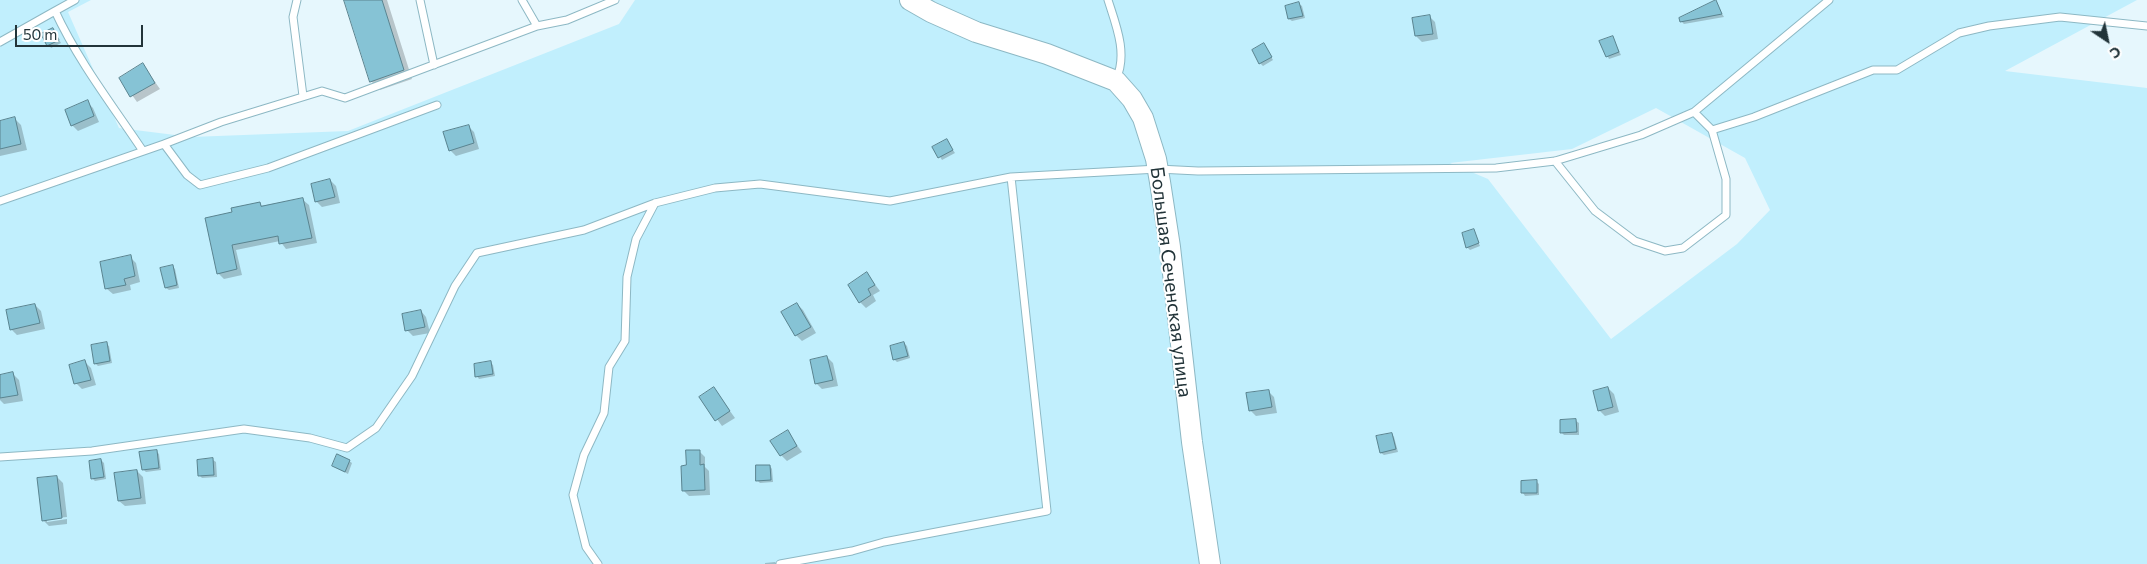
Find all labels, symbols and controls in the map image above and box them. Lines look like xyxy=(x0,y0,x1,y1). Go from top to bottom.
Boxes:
scale bar xyxy=(18,15,145,47)
north arrow xyxy=(2082,15,2132,65)
text: 50 m xyxy=(23,25,57,43)
text: С xyxy=(2107,43,2124,63)
street label: Большая Сеченская улица xyxy=(1146,165,1196,399)

